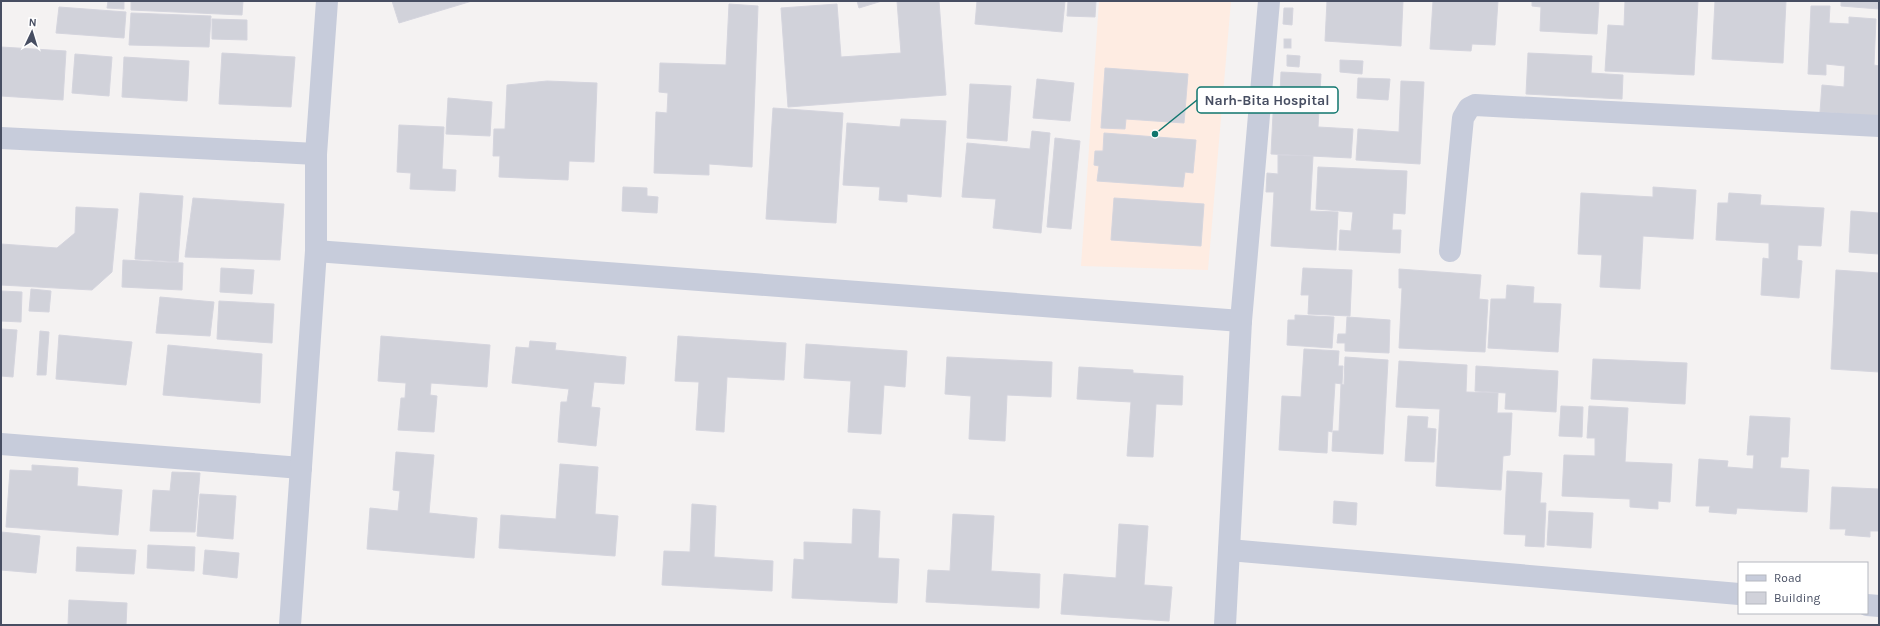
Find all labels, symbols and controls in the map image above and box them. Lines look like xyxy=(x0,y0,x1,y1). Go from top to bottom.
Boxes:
north arrow xyxy=(12,12,52,52)
text: N xyxy=(28,16,37,29)
callout: Narh-Bita Hospital xyxy=(1197,87,1338,113)
text: Narh-Bita Hospital xyxy=(1205,92,1329,109)
legend xyxy=(1738,562,1868,614)
text: Road xyxy=(1774,571,1802,585)
text: Building xyxy=(1774,591,1821,605)

